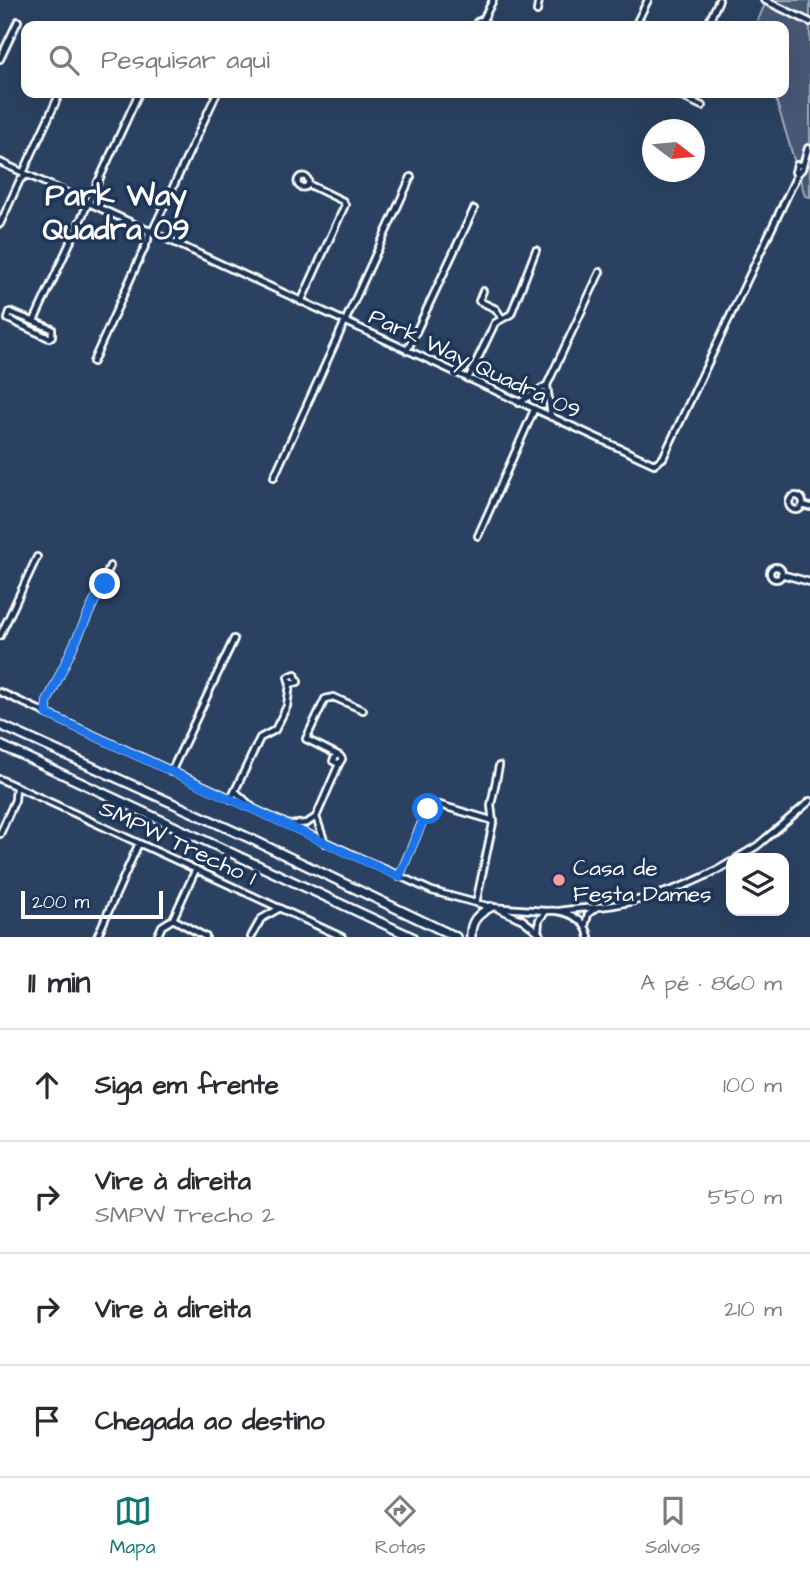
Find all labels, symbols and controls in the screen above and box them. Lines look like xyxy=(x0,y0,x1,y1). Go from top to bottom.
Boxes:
search box xyxy=(21,21,789,98)
icon: search xyxy=(45,41,83,79)
text: Pesquisar aqui xyxy=(101,42,270,78)
north arrow xyxy=(642,119,705,182)
district label: Park Way Quadra 09 xyxy=(42,175,190,251)
street label: Park Way Quadra 09 xyxy=(363,301,586,428)
route end xyxy=(89,568,120,599)
street label: SMPW Trecho 1 xyxy=(94,793,261,893)
route start xyxy=(412,793,443,824)
place label: Casa de Festa Dames xyxy=(573,852,712,910)
map controls xyxy=(726,853,789,916)
button: layers xyxy=(726,853,789,916)
marker: Casa de Festa Dames xyxy=(551,872,567,888)
scale bar xyxy=(21,888,163,920)
text: 200 m xyxy=(32,889,89,916)
text: 11 min xyxy=(28,962,91,1004)
text: A pé · 860 m xyxy=(640,967,782,999)
icon: ahead xyxy=(28,1066,66,1104)
text: Siga em frente xyxy=(95,1067,279,1103)
text: 100 m xyxy=(723,1069,782,1101)
text: Vire à direita xyxy=(95,1163,251,1199)
icon: right xyxy=(28,1178,66,1216)
text: 550 m xyxy=(708,1181,782,1213)
text: SMPW Trecho 2 xyxy=(95,1199,275,1231)
icon: right xyxy=(28,1290,66,1328)
text: Vire à direita xyxy=(95,1291,251,1327)
text: 210 m xyxy=(724,1293,782,1325)
icon: arrive xyxy=(28,1402,66,1440)
text: Chegada ao destino xyxy=(95,1403,325,1439)
tab: Mapa xyxy=(110,1492,155,1561)
tab: Rotas xyxy=(375,1492,426,1561)
tab: Salvos xyxy=(645,1492,700,1561)

